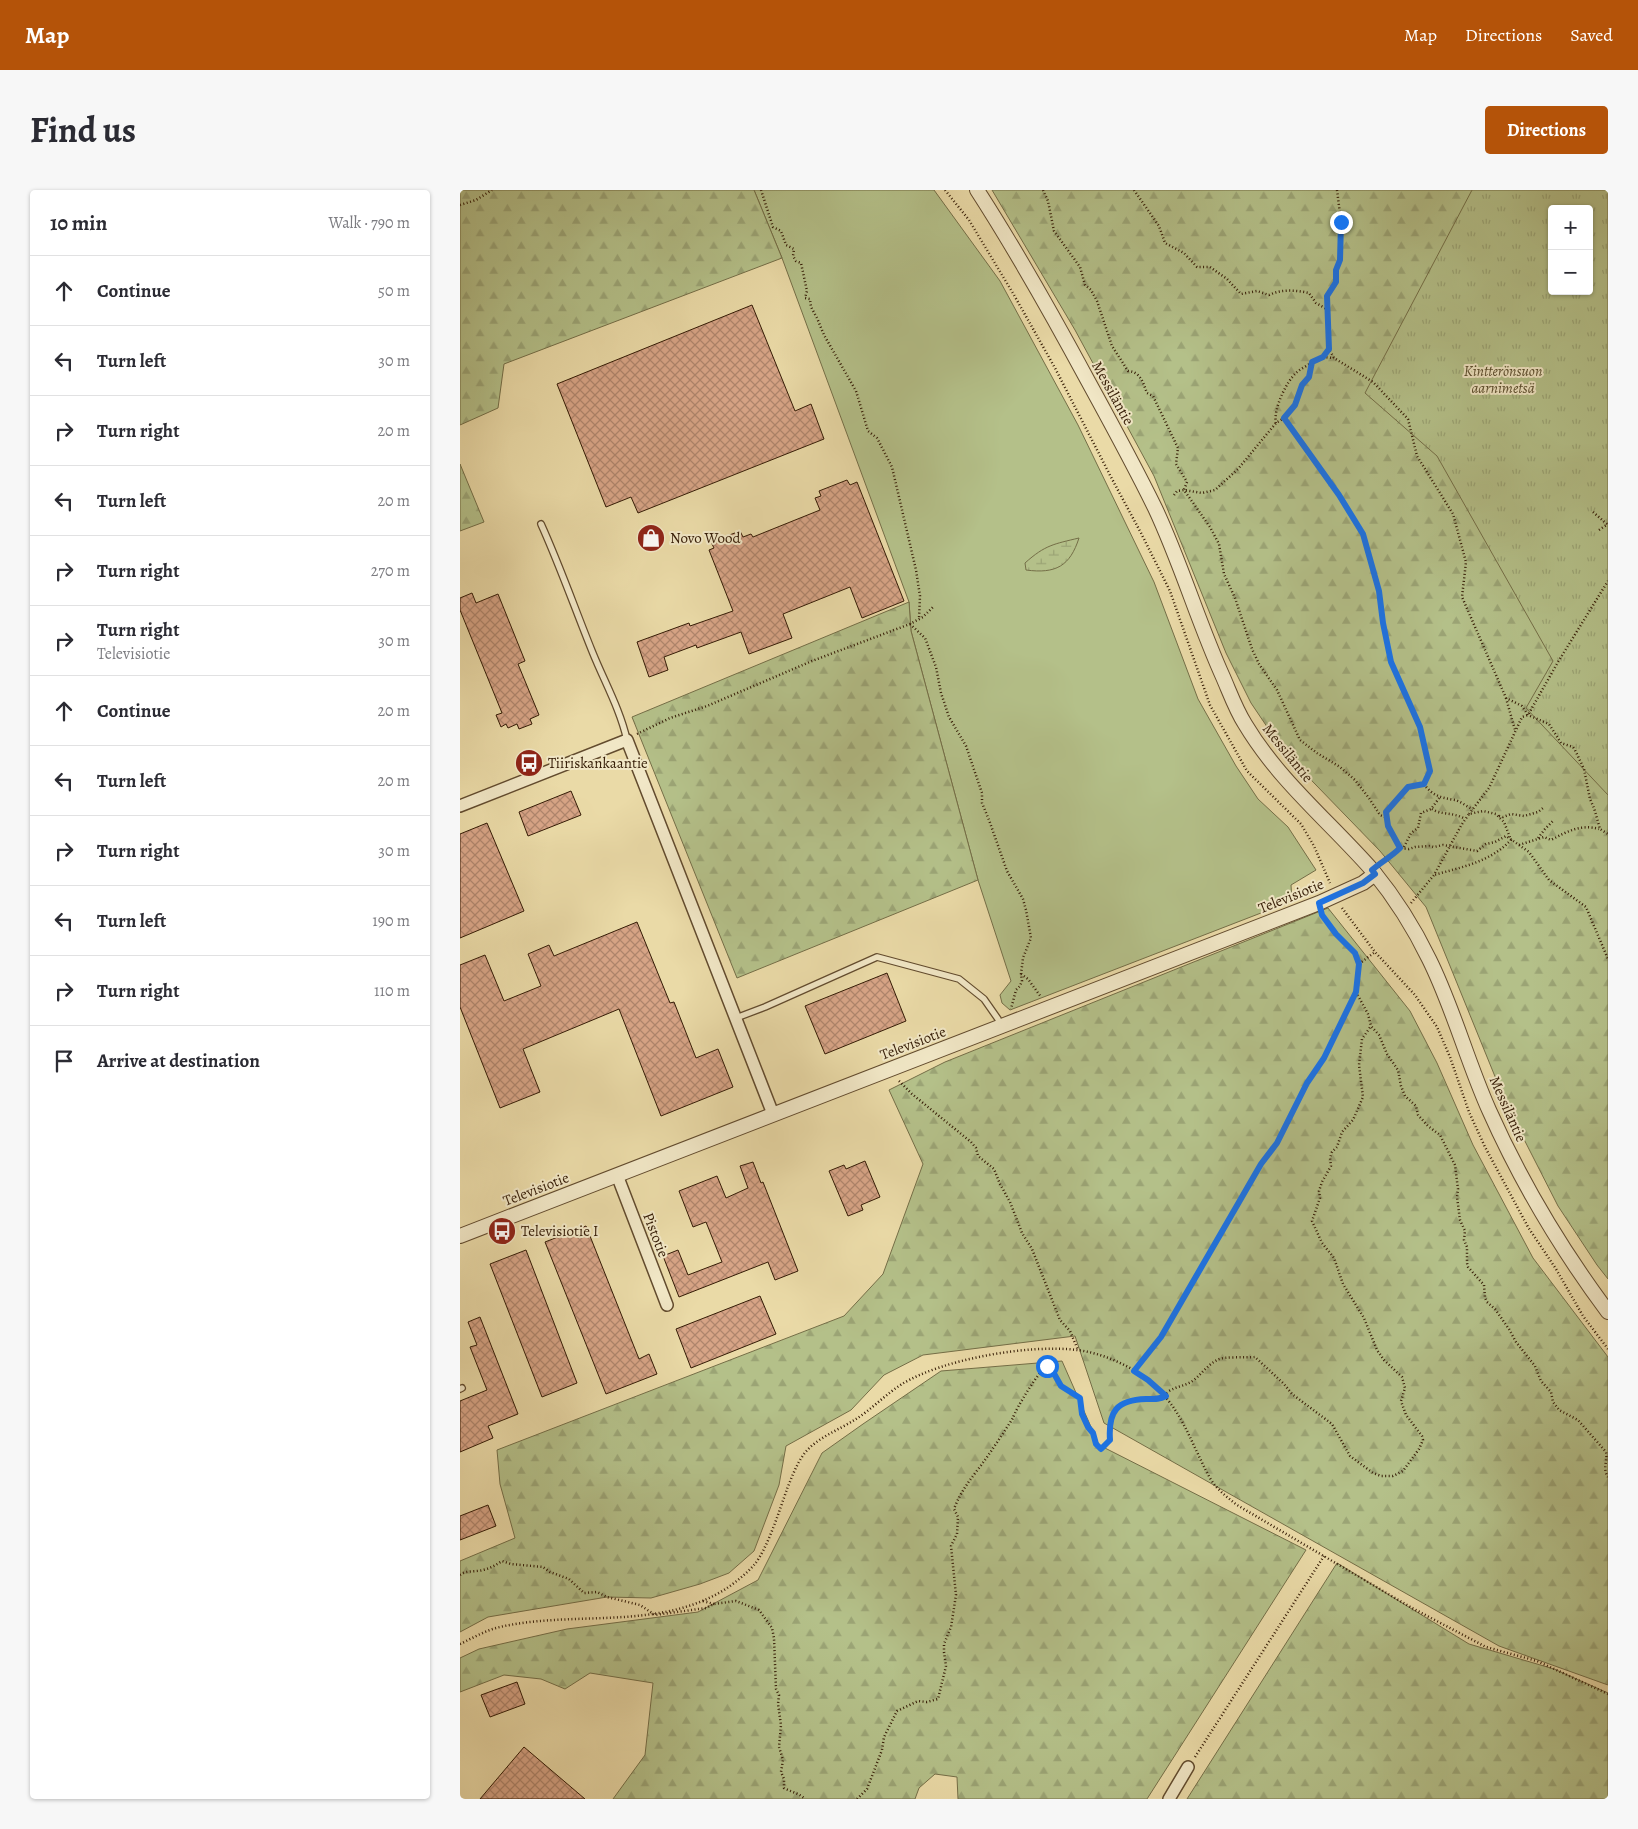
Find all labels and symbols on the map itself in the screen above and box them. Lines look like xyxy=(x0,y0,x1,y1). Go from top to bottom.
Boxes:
route end xyxy=(1330,211,1353,234)
street label: Messiläntie xyxy=(1087,357,1139,429)
park label: Kintterönsuon aarnimetsä xyxy=(1464,361,1542,398)
shop icon: Novo Wood xyxy=(636,523,666,553)
place label: Novo Wood xyxy=(670,528,741,548)
street label: Messiläntie xyxy=(1258,719,1318,787)
bus stop icon: Tiiriskankaantie xyxy=(514,748,544,778)
place label: Tiiriskankaantie xyxy=(548,753,648,773)
street label: Televisiotie xyxy=(1255,874,1327,918)
street label: Televisiotie xyxy=(877,1021,949,1065)
street label: Messiläntie xyxy=(1485,1073,1532,1145)
street label: Televisiotie xyxy=(500,1167,572,1211)
street label: Pistotie xyxy=(638,1210,674,1261)
bus stop icon: Televisiotie I xyxy=(487,1216,517,1246)
place label: Televisiotie I xyxy=(521,1221,598,1241)
route start xyxy=(1036,1355,1059,1378)

